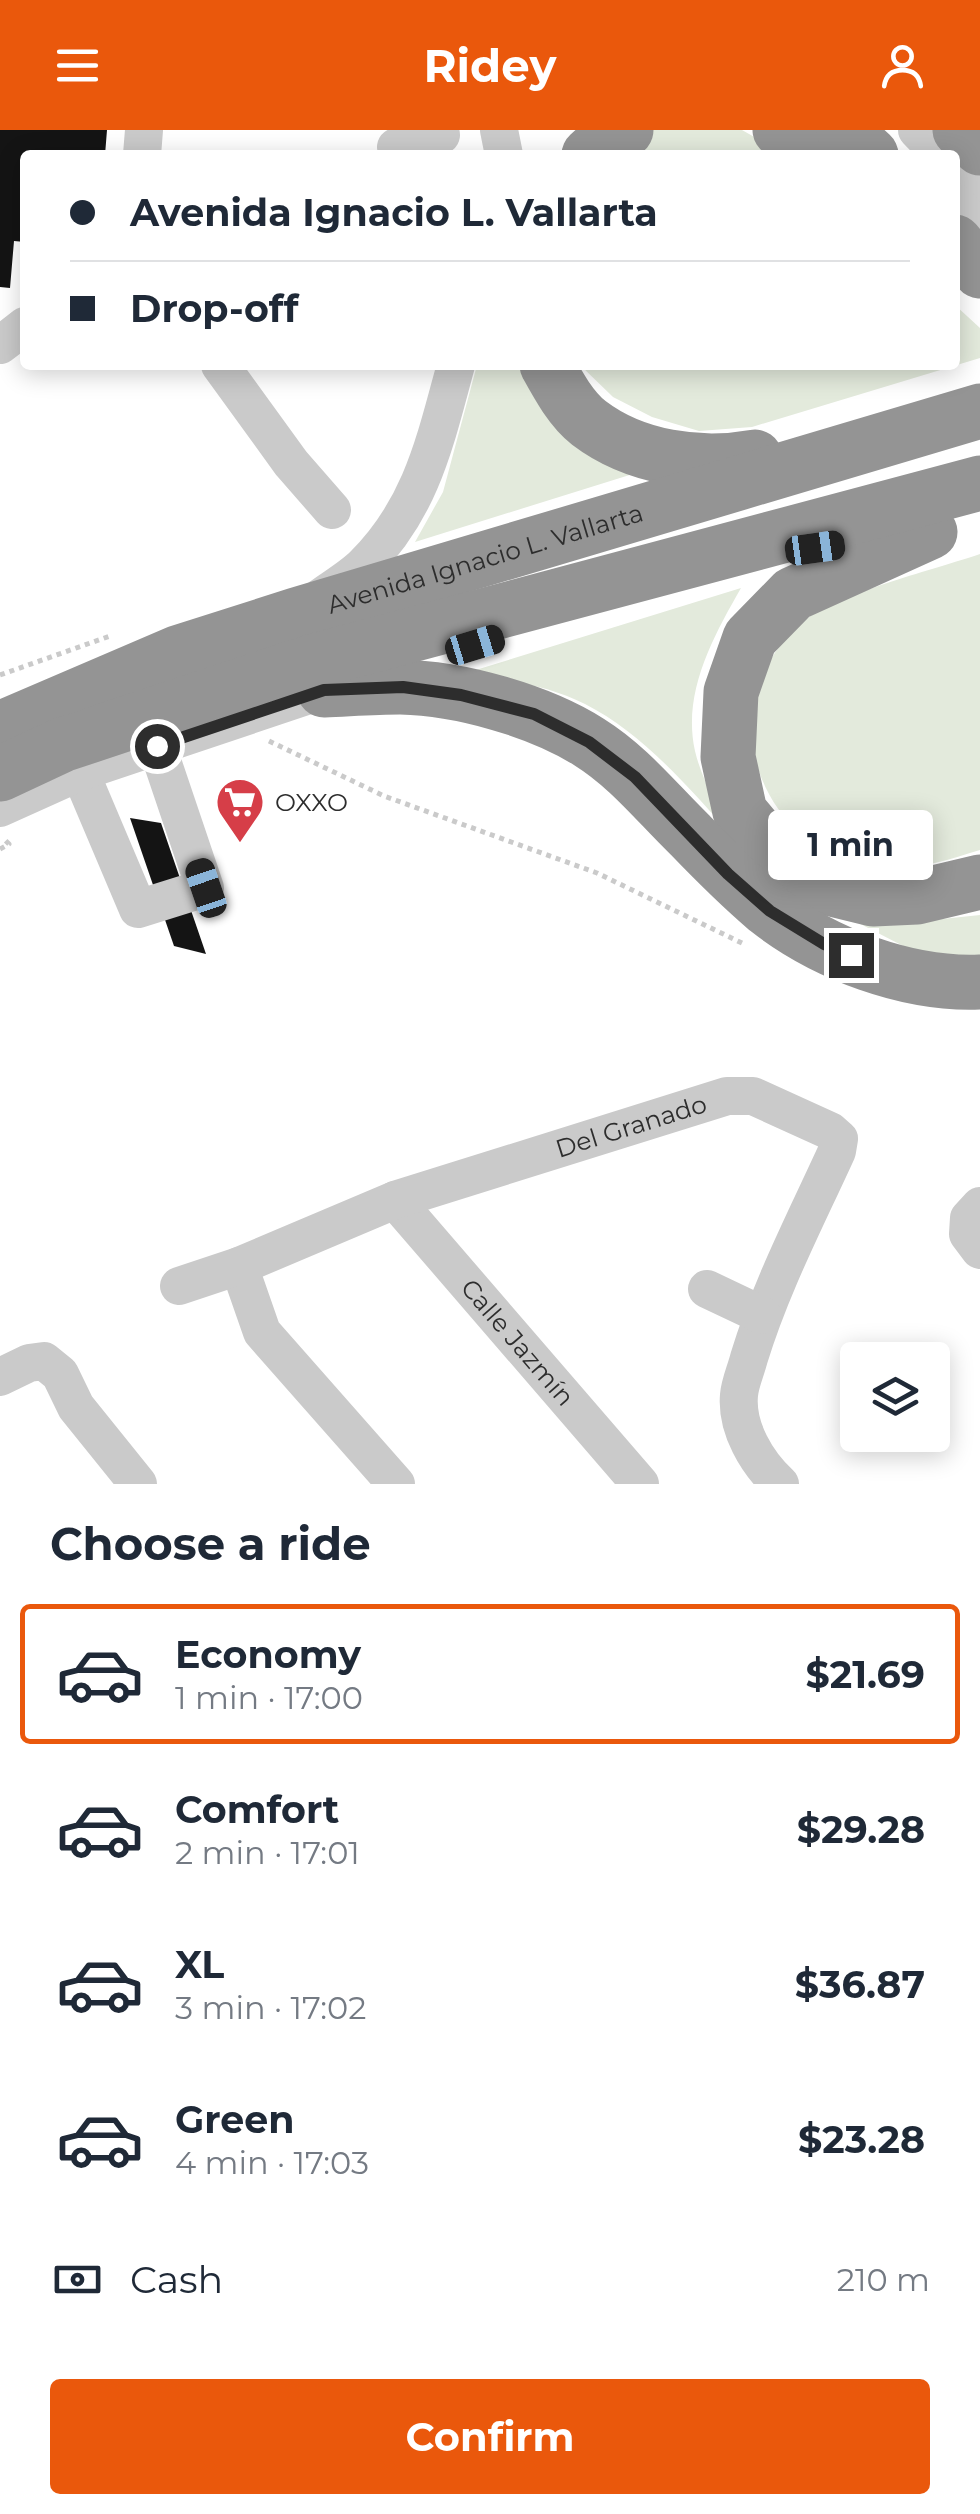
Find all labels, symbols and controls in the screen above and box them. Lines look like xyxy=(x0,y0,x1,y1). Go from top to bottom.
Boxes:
icon: menu xyxy=(50,38,105,93)
text: Ridey xyxy=(423,38,557,93)
icon: person xyxy=(875,38,930,93)
text: Avenida Ignacio L. Vallarta xyxy=(130,189,658,236)
text: Drop-off xyxy=(130,285,299,332)
street label: Avenida Ignacio L. Vallarta xyxy=(324,497,647,620)
car xyxy=(783,529,847,567)
car xyxy=(442,622,508,668)
route start xyxy=(135,724,180,769)
supermarket icon: OXXO xyxy=(214,776,266,844)
place label: OXXO xyxy=(275,787,348,817)
callout: 1 min xyxy=(768,810,934,880)
text: 1 min xyxy=(807,825,894,864)
car xyxy=(182,855,230,921)
route end xyxy=(829,933,874,978)
street label: Del Granado xyxy=(552,1088,710,1164)
street label: Calle Jazmín xyxy=(455,1273,581,1412)
map controls xyxy=(840,1342,950,1452)
button: layers xyxy=(840,1342,950,1452)
text: Choose a ride xyxy=(50,1516,371,1571)
icon: car xyxy=(55,1629,145,1719)
text: Economy xyxy=(175,1631,361,1678)
text: $21.69 xyxy=(806,1651,925,1698)
text: 1 min · 17:00 xyxy=(175,1678,363,1717)
icon: car xyxy=(55,1784,145,1874)
text: Comfort xyxy=(175,1786,339,1833)
text: $29.28 xyxy=(797,1806,925,1853)
text: 2 min · 17:01 xyxy=(175,1833,360,1872)
icon: car xyxy=(55,1939,145,2029)
text: XL xyxy=(175,1941,224,1988)
text: $36.87 xyxy=(795,1961,925,2008)
text: 3 min · 17:02 xyxy=(175,1988,366,2027)
icon: car xyxy=(55,2094,145,2184)
text: Green xyxy=(175,2096,295,2143)
text: $23.28 xyxy=(798,2116,925,2163)
text: 4 min · 17:03 xyxy=(175,2143,369,2182)
icon: cash xyxy=(50,2252,105,2307)
text: Cash xyxy=(130,2256,223,2303)
text: 210 m xyxy=(837,2260,930,2299)
button: Confirm xyxy=(50,2379,930,2494)

